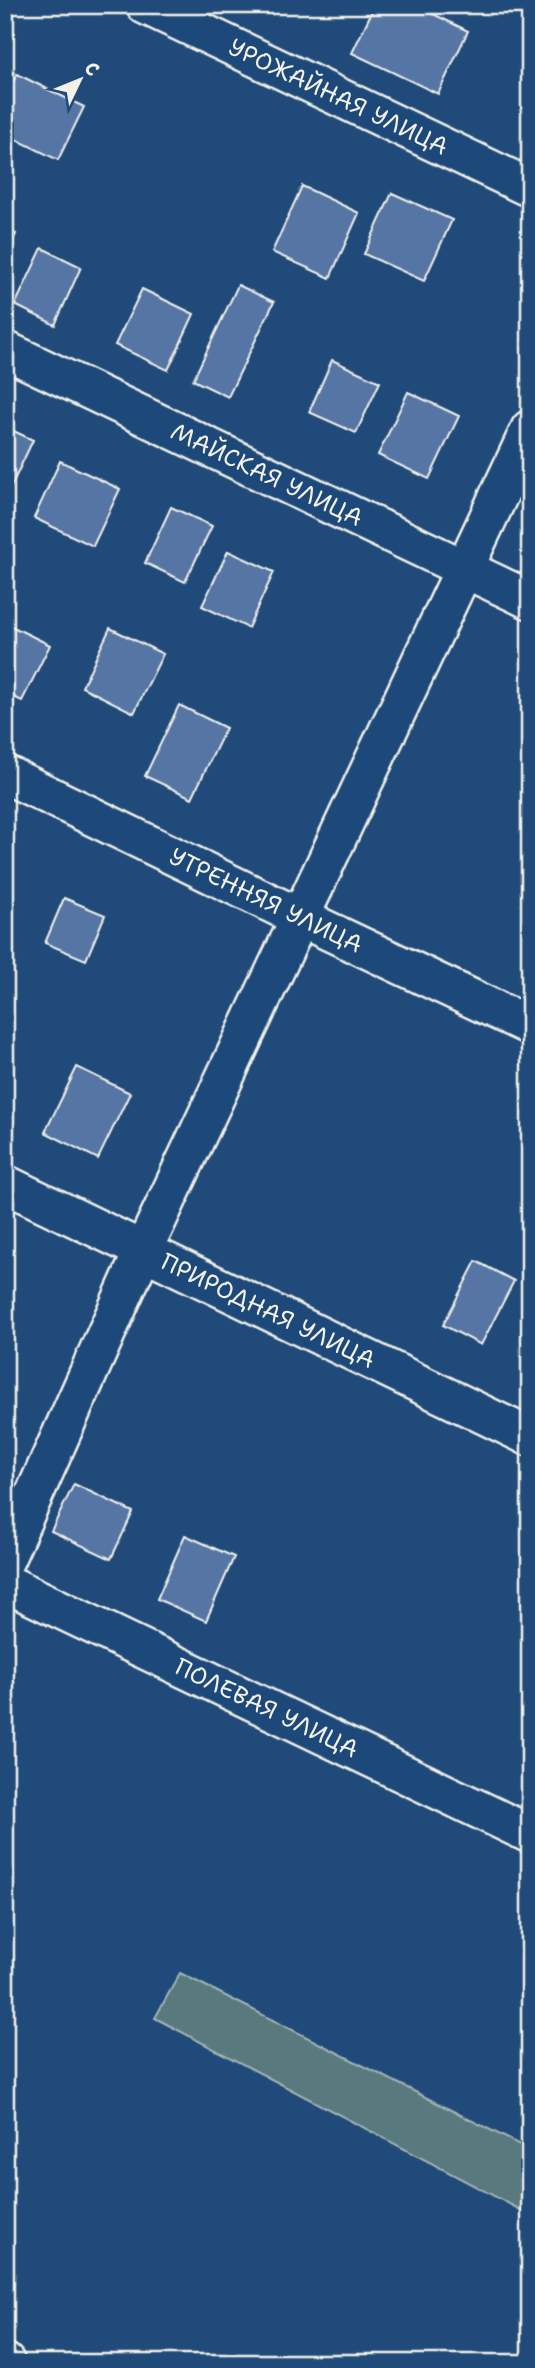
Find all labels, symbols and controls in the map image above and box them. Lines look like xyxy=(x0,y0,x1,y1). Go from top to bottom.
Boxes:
street label: УРОЖАЙНАЯ УЛИЦА xyxy=(223,31,453,163)
north arrow xyxy=(46,46,116,116)
text: С xyxy=(79,56,105,82)
street label: МАЙСКАЯ УЛИЦА xyxy=(166,415,368,534)
street label: УТРЕННЯЯ УЛИЦА xyxy=(164,840,368,961)
street label: ПРИРОДНАЯ УЛИЦА xyxy=(156,1246,380,1376)
street label: ПОЛЕВАЯ УЛИЦА xyxy=(170,1651,364,1766)

